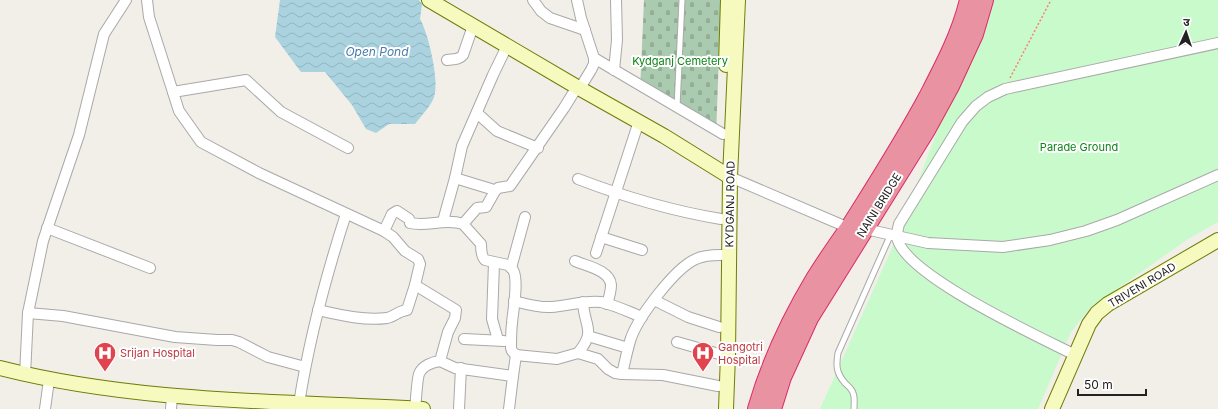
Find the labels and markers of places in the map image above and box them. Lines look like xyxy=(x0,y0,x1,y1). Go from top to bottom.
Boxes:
hospital icon: Srijan Hospital xyxy=(92,340,118,373)
hospital icon: Gangotri Hospital xyxy=(690,340,716,373)
place label: Gangotri Hospital xyxy=(718,340,763,367)
place label: Srijan Hospital xyxy=(120,346,195,360)

